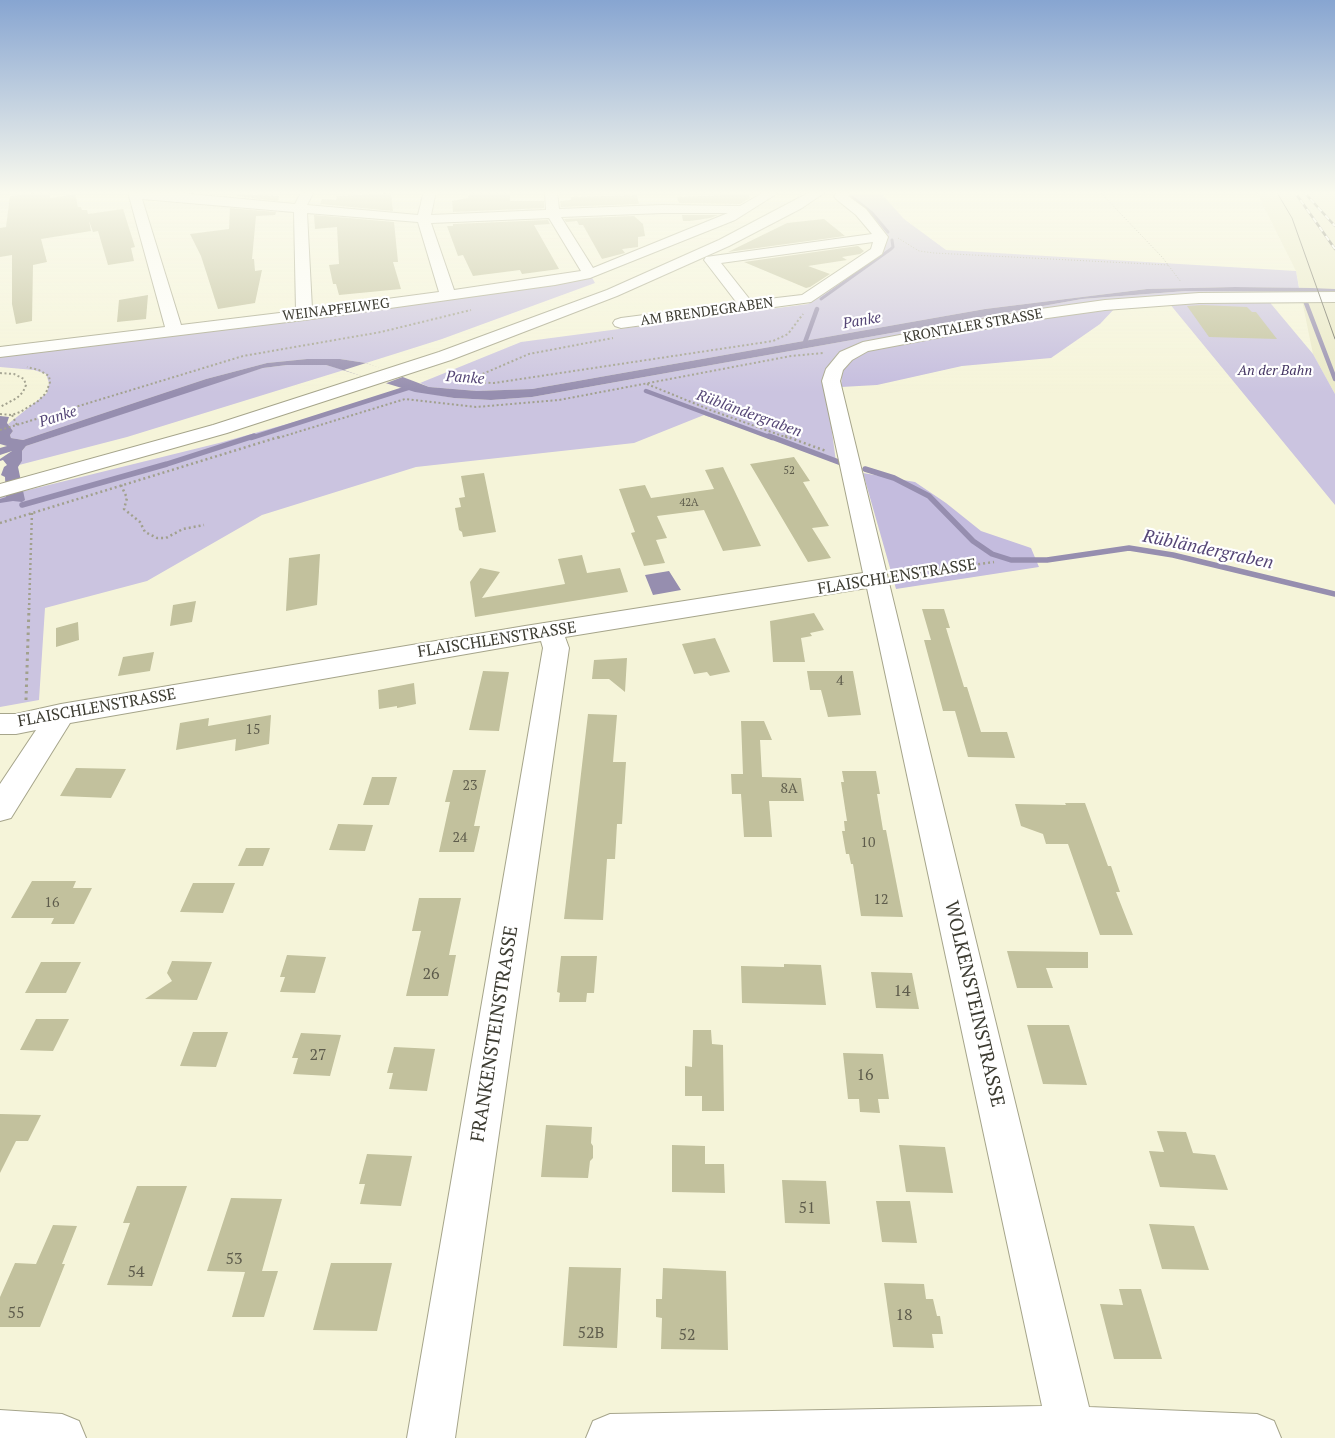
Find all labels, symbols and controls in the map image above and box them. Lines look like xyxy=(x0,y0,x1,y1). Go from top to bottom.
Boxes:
street label: AM BRENDEGRABEN xyxy=(639,294,775,330)
street label: WEINAPFELWEG xyxy=(282,295,390,325)
street label: KRONTALER STRASSE xyxy=(902,305,1044,347)
water label: Panke xyxy=(841,309,883,333)
park label: An der Bahn xyxy=(1238,363,1312,379)
water label: Panke xyxy=(445,368,485,388)
water label: Rübländergraben xyxy=(694,387,804,441)
water label: Panke xyxy=(37,402,79,432)
house number: 52 xyxy=(783,464,795,478)
house number: 42A xyxy=(679,496,699,510)
water label: Rübländergraben xyxy=(1141,526,1275,574)
street label: FLAISCHLENSTRASSE xyxy=(816,555,978,599)
street label: FLAISCHLENSTRASSE xyxy=(416,618,578,662)
house number: 4 xyxy=(836,673,844,689)
street label: FLAISCHLENSTRASSE xyxy=(16,685,178,731)
house number: 15 xyxy=(246,722,260,738)
house number: 23 xyxy=(463,778,477,794)
house number: 8A xyxy=(780,781,798,797)
house number: 24 xyxy=(453,830,467,846)
house number: 10 xyxy=(861,835,875,851)
house number: 12 xyxy=(874,892,888,908)
house number: 16 xyxy=(45,895,59,911)
street label: WOLKENSTEINSTRASSE xyxy=(939,899,1009,1109)
street label: FRANKENSTEINSTRASSE xyxy=(467,924,523,1144)
house number: 26 xyxy=(422,964,440,984)
house number: 14 xyxy=(893,981,911,1001)
house number: 27 xyxy=(309,1045,327,1065)
house number: 16 xyxy=(856,1065,874,1085)
house number: 51 xyxy=(798,1198,816,1218)
house number: 53 xyxy=(225,1249,243,1269)
house number: 54 xyxy=(127,1262,145,1282)
house number: 55 xyxy=(7,1303,25,1323)
house number: 18 xyxy=(895,1305,913,1325)
house number: 52B xyxy=(578,1323,604,1343)
house number: 52 xyxy=(678,1325,696,1345)

